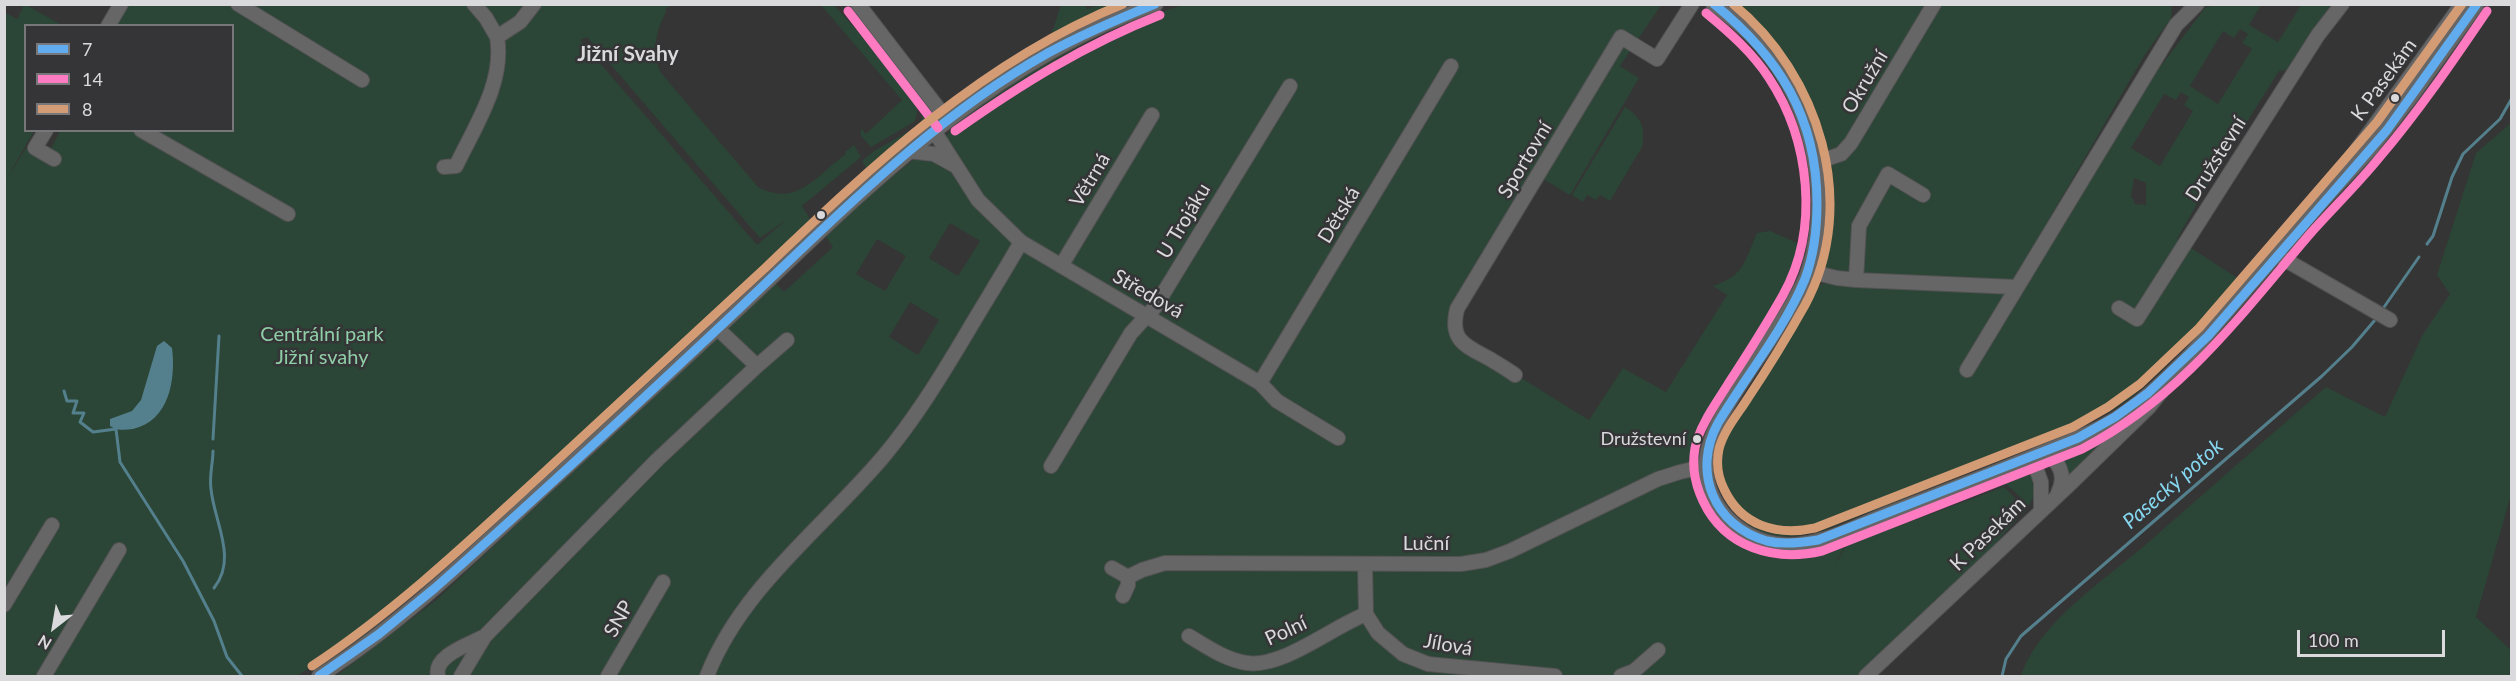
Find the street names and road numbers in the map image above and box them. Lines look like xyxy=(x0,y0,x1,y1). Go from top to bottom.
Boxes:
street label: K Pasekám xyxy=(2346,34,2422,126)
street label: Okružní xyxy=(1837,46,1893,118)
street label: Družstevní xyxy=(2181,112,2251,206)
street label: Sportovní xyxy=(1493,117,1557,203)
street label: Větrná xyxy=(1065,149,1115,211)
street label: U Trojáku xyxy=(1152,179,1216,263)
street label: Dětská xyxy=(1313,182,1365,248)
street label: Středová xyxy=(1109,264,1187,324)
street label: K Pasekám xyxy=(1945,492,2031,576)
street label: Luční xyxy=(1403,532,1449,556)
street label: SNP xyxy=(599,596,639,642)
street label: Polní xyxy=(1261,611,1311,651)
street label: Jílová xyxy=(1422,629,1474,661)

